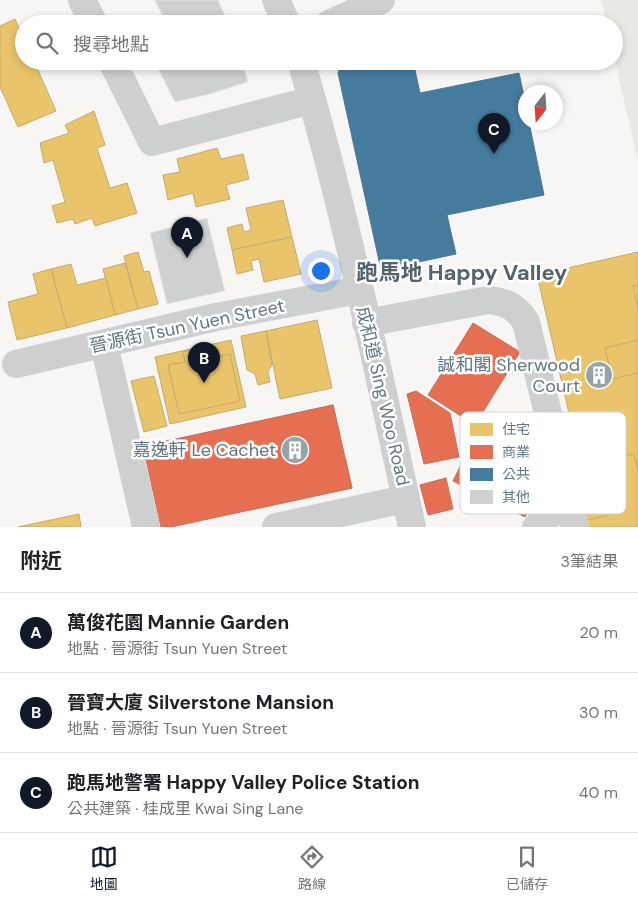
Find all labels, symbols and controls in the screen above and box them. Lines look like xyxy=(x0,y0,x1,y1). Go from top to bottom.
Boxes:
search box xyxy=(15,15,623,70)
icon: search xyxy=(33,29,61,57)
text: 搜尋地點 xyxy=(73,32,149,57)
north arrow xyxy=(518,85,563,130)
pin: C xyxy=(478,113,510,154)
pin: A xyxy=(171,217,203,258)
your location xyxy=(308,258,334,284)
district label: 跑馬地 Happy Valley xyxy=(357,258,567,287)
street label: 晉源街 Tsun Yuen Street xyxy=(87,294,287,358)
street label: 成和道 Sing Woo Road xyxy=(351,304,415,488)
pin: B xyxy=(188,342,220,383)
place label: 誠和閣 Sherwood Court xyxy=(438,353,580,398)
building icon: 誠和閣 Sherwood Court xyxy=(584,360,614,390)
legend xyxy=(460,412,626,514)
text: 住宅 xyxy=(502,420,530,438)
building icon: 嘉逸軒 Le Cachet xyxy=(280,435,310,465)
place label: 嘉逸軒 Le Cachet xyxy=(133,438,276,462)
text: 商業 xyxy=(502,443,530,461)
text: 公共 xyxy=(502,465,530,483)
text: 其他 xyxy=(502,488,530,506)
text: 附近 xyxy=(20,547,62,575)
text: 3筆結果 xyxy=(561,551,618,572)
text: 萬俊花園 Mannie Garden xyxy=(67,610,289,635)
text: A xyxy=(30,622,42,643)
text: 20 m xyxy=(579,622,618,643)
text: 地點 · 晉源街 Tsun Yuen Street xyxy=(67,638,287,659)
text: 晉寶大廈 Silverstone Mansion xyxy=(67,690,334,715)
text: B xyxy=(31,702,41,723)
text: 30 m xyxy=(579,702,618,723)
text: 地點 · 晉源街 Tsun Yuen Street xyxy=(67,718,287,739)
text: 跑馬地警署 Happy Valley Police Station xyxy=(67,770,419,795)
text: C xyxy=(30,782,42,803)
text: 40 m xyxy=(579,782,618,803)
text: 公共建築 · 桂成里 Kwai Sing Lane xyxy=(67,798,303,819)
tab: 地圖 xyxy=(90,843,118,893)
tab: 路線 xyxy=(298,843,326,893)
tab: 已儲存 xyxy=(506,843,548,893)

